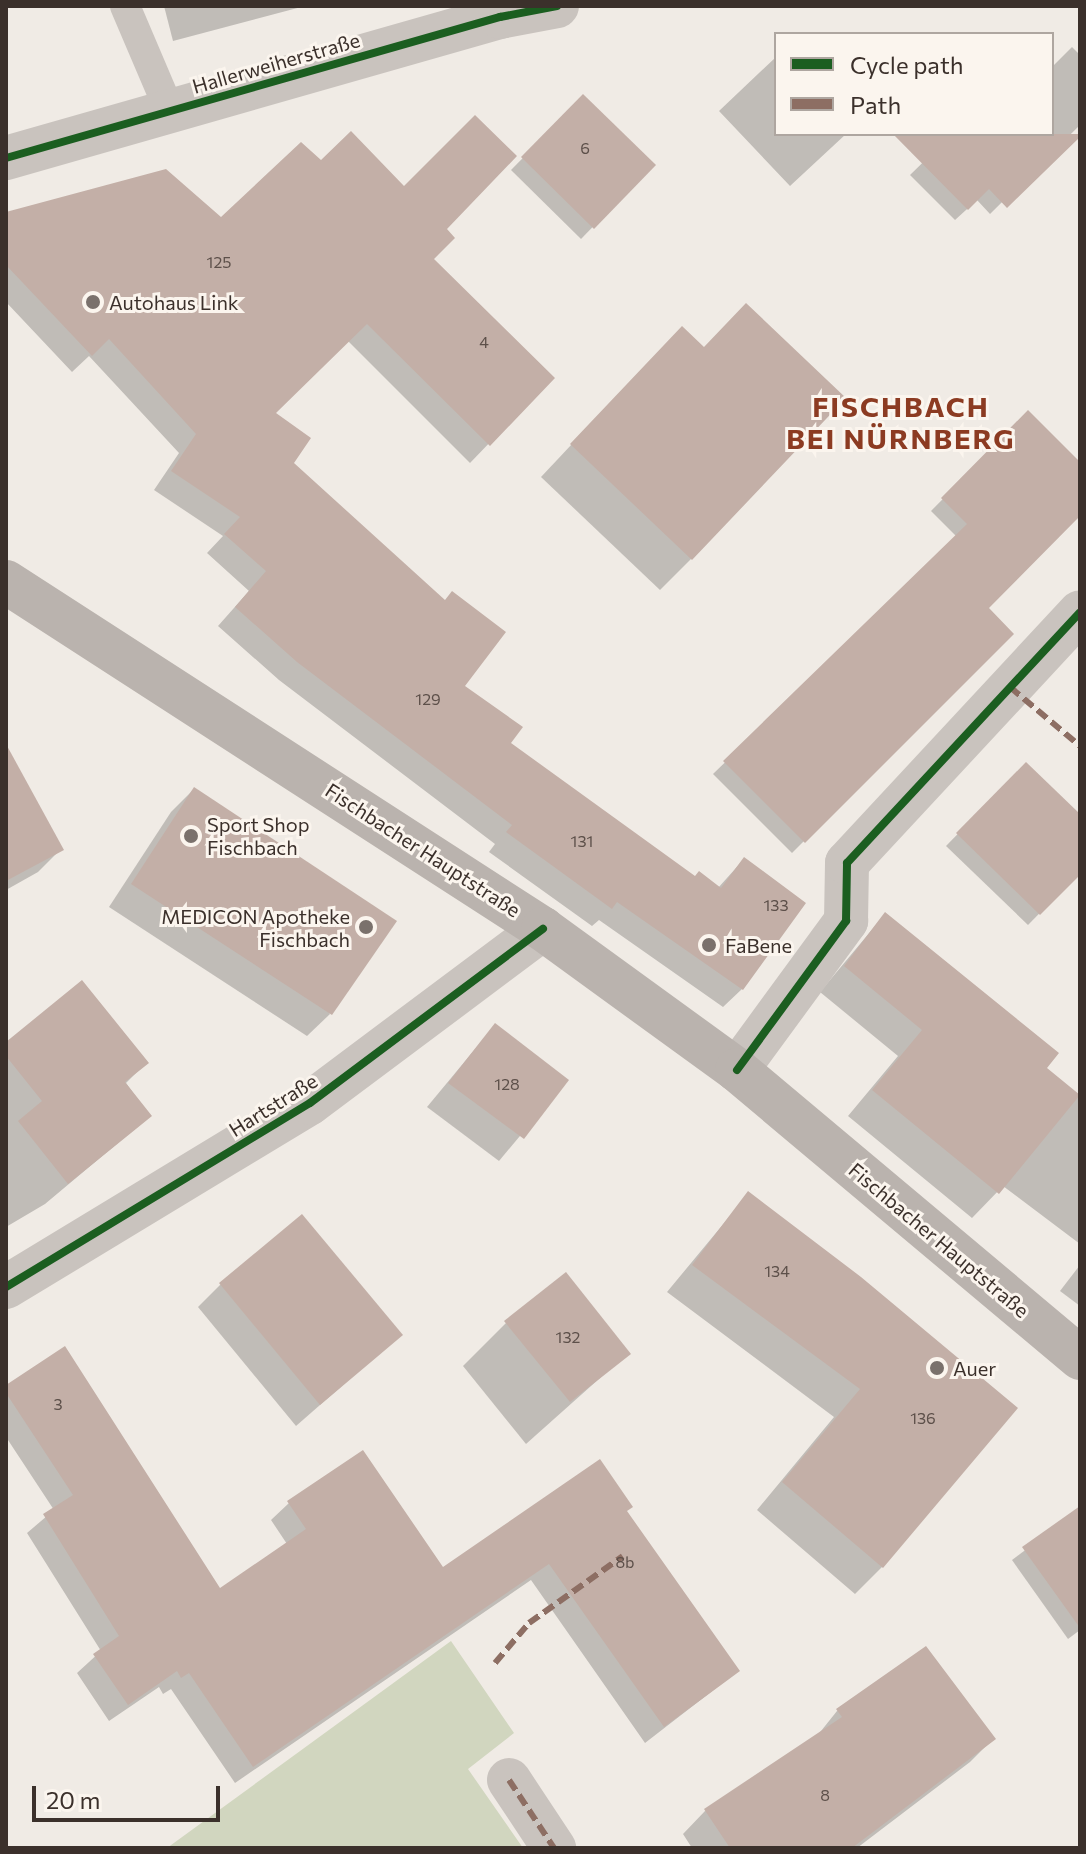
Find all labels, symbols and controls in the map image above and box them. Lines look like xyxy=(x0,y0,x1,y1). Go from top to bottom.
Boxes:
street label: Hallerweiherstraße xyxy=(189,28,363,98)
legend xyxy=(774,32,1054,136)
text: Cycle path xyxy=(850,50,964,79)
text: Path xyxy=(850,90,901,119)
house number: 6 xyxy=(580,138,590,158)
house number: 125 xyxy=(207,252,231,272)
place label: Autohaus Link xyxy=(109,290,239,314)
marker: Autohaus Link xyxy=(84,293,102,311)
house number: 4 xyxy=(479,332,489,352)
district label: FISCHBACH BEI NÜRNBERG xyxy=(786,389,1016,455)
house number: 129 xyxy=(415,689,441,709)
street label: Fischbacher Hauptstraße xyxy=(321,778,525,922)
place label: Sport Shop Fischbach xyxy=(207,812,309,859)
marker: Sport Shop Fischbach xyxy=(182,827,200,845)
house number: 131 xyxy=(571,831,593,851)
house number: 133 xyxy=(763,895,789,915)
place label: MEDICON Apotheke Fischbach xyxy=(161,904,350,951)
marker: MEDICON Apotheke Fischbach xyxy=(357,918,375,936)
place label: FaBene xyxy=(725,933,792,957)
marker: FaBene xyxy=(700,936,718,954)
street label: Hartstraße xyxy=(224,1068,322,1142)
house number: 128 xyxy=(494,1074,520,1094)
street label: Fischbacher Hauptstraße xyxy=(844,1158,1034,1322)
house number: 134 xyxy=(764,1261,790,1281)
house number: 132 xyxy=(556,1327,580,1347)
place label: Auer xyxy=(953,1356,996,1380)
marker: Auer xyxy=(928,1359,946,1377)
house number: 3 xyxy=(53,1394,63,1414)
house number: 136 xyxy=(910,1408,936,1428)
house number: 8b xyxy=(615,1552,635,1572)
scale bar xyxy=(36,1770,224,1820)
text: 20 m xyxy=(46,1785,100,1814)
house number: 8 xyxy=(820,1785,830,1805)

